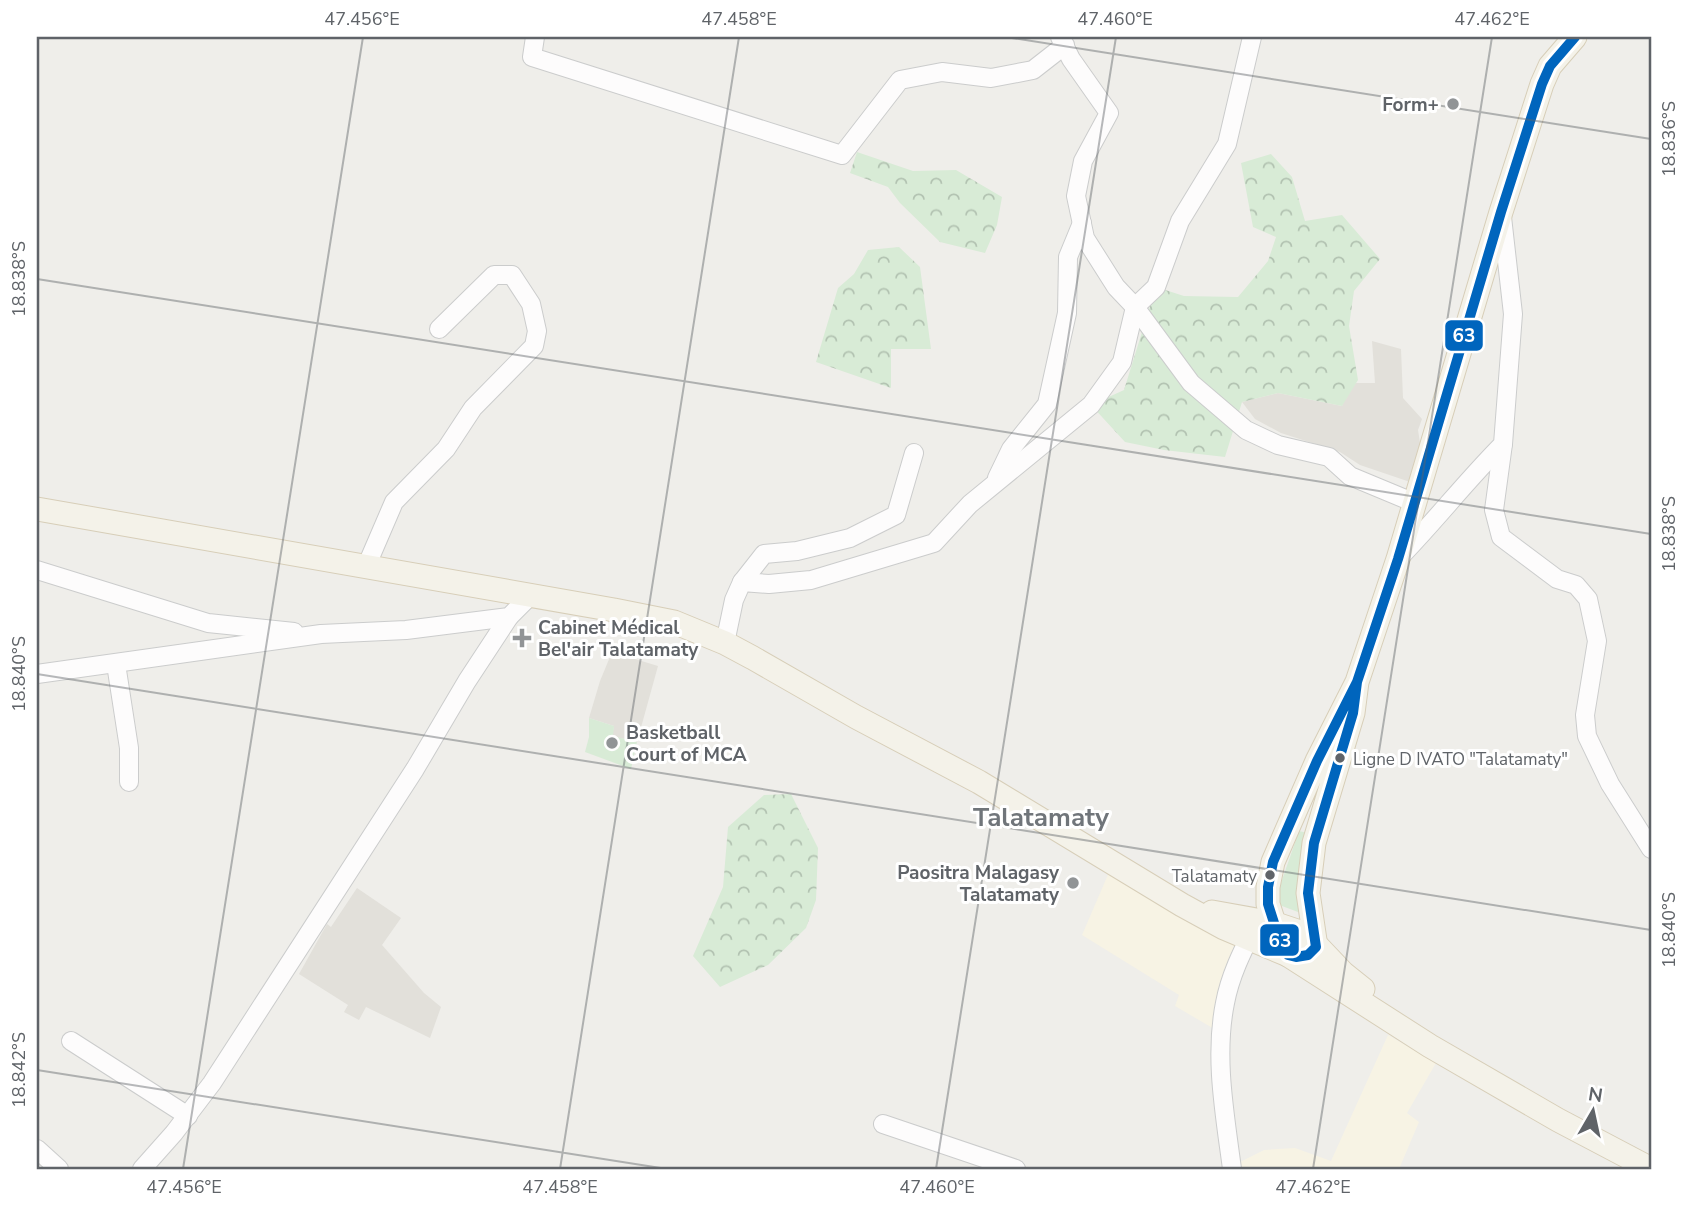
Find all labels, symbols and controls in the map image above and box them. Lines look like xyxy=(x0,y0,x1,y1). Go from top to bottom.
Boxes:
text: 47.456°E xyxy=(324,7,400,31)
text: 47.458°E xyxy=(701,7,777,31)
text: 47.460°E xyxy=(1077,7,1153,31)
text: 47.462°E xyxy=(1454,7,1530,31)
place label: Form+ xyxy=(1382,92,1439,118)
marker: Form+ xyxy=(1445,96,1461,112)
text: 18.836°S xyxy=(1657,101,1681,177)
text: 18.838°S xyxy=(7,241,31,317)
line badge: 63 xyxy=(1444,319,1484,352)
text: 63 xyxy=(1453,323,1475,349)
text: 18.838°S xyxy=(1657,496,1681,572)
place label: Cabinet Médical Bel'air Talatamaty xyxy=(538,615,699,663)
marker: Cabinet Médical Bel'air Talatamaty xyxy=(512,628,532,648)
text: 18.840°S xyxy=(7,636,31,712)
place label: Basketball Court of MCA xyxy=(626,720,748,768)
marker: Basketball Court of MCA xyxy=(604,735,620,751)
place label: Ligne D IVATO "Talatamaty" xyxy=(1353,748,1568,771)
marker: Ligne D IVATO "Talatamaty" xyxy=(1333,751,1347,765)
district label: Talatamaty xyxy=(973,800,1109,835)
place label: Paositra Malagasy Talatamaty xyxy=(897,860,1060,908)
place label: Talatamaty xyxy=(1172,865,1257,888)
marker: Talatamaty xyxy=(1263,868,1277,882)
marker: Paositra Malagasy Talatamaty xyxy=(1065,875,1081,891)
text: 18.840°S xyxy=(1657,892,1681,968)
line badge: 63 xyxy=(1259,923,1300,957)
text: 63 xyxy=(1269,928,1291,954)
text: 18.842°S xyxy=(7,1032,31,1108)
north arrow xyxy=(1558,1076,1628,1146)
text: N xyxy=(1586,1081,1605,1109)
text: 47.456°E xyxy=(146,1175,222,1199)
text: 47.458°E xyxy=(522,1175,598,1199)
text: 47.460°E xyxy=(899,1175,975,1199)
text: 47.462°E xyxy=(1275,1175,1351,1199)

